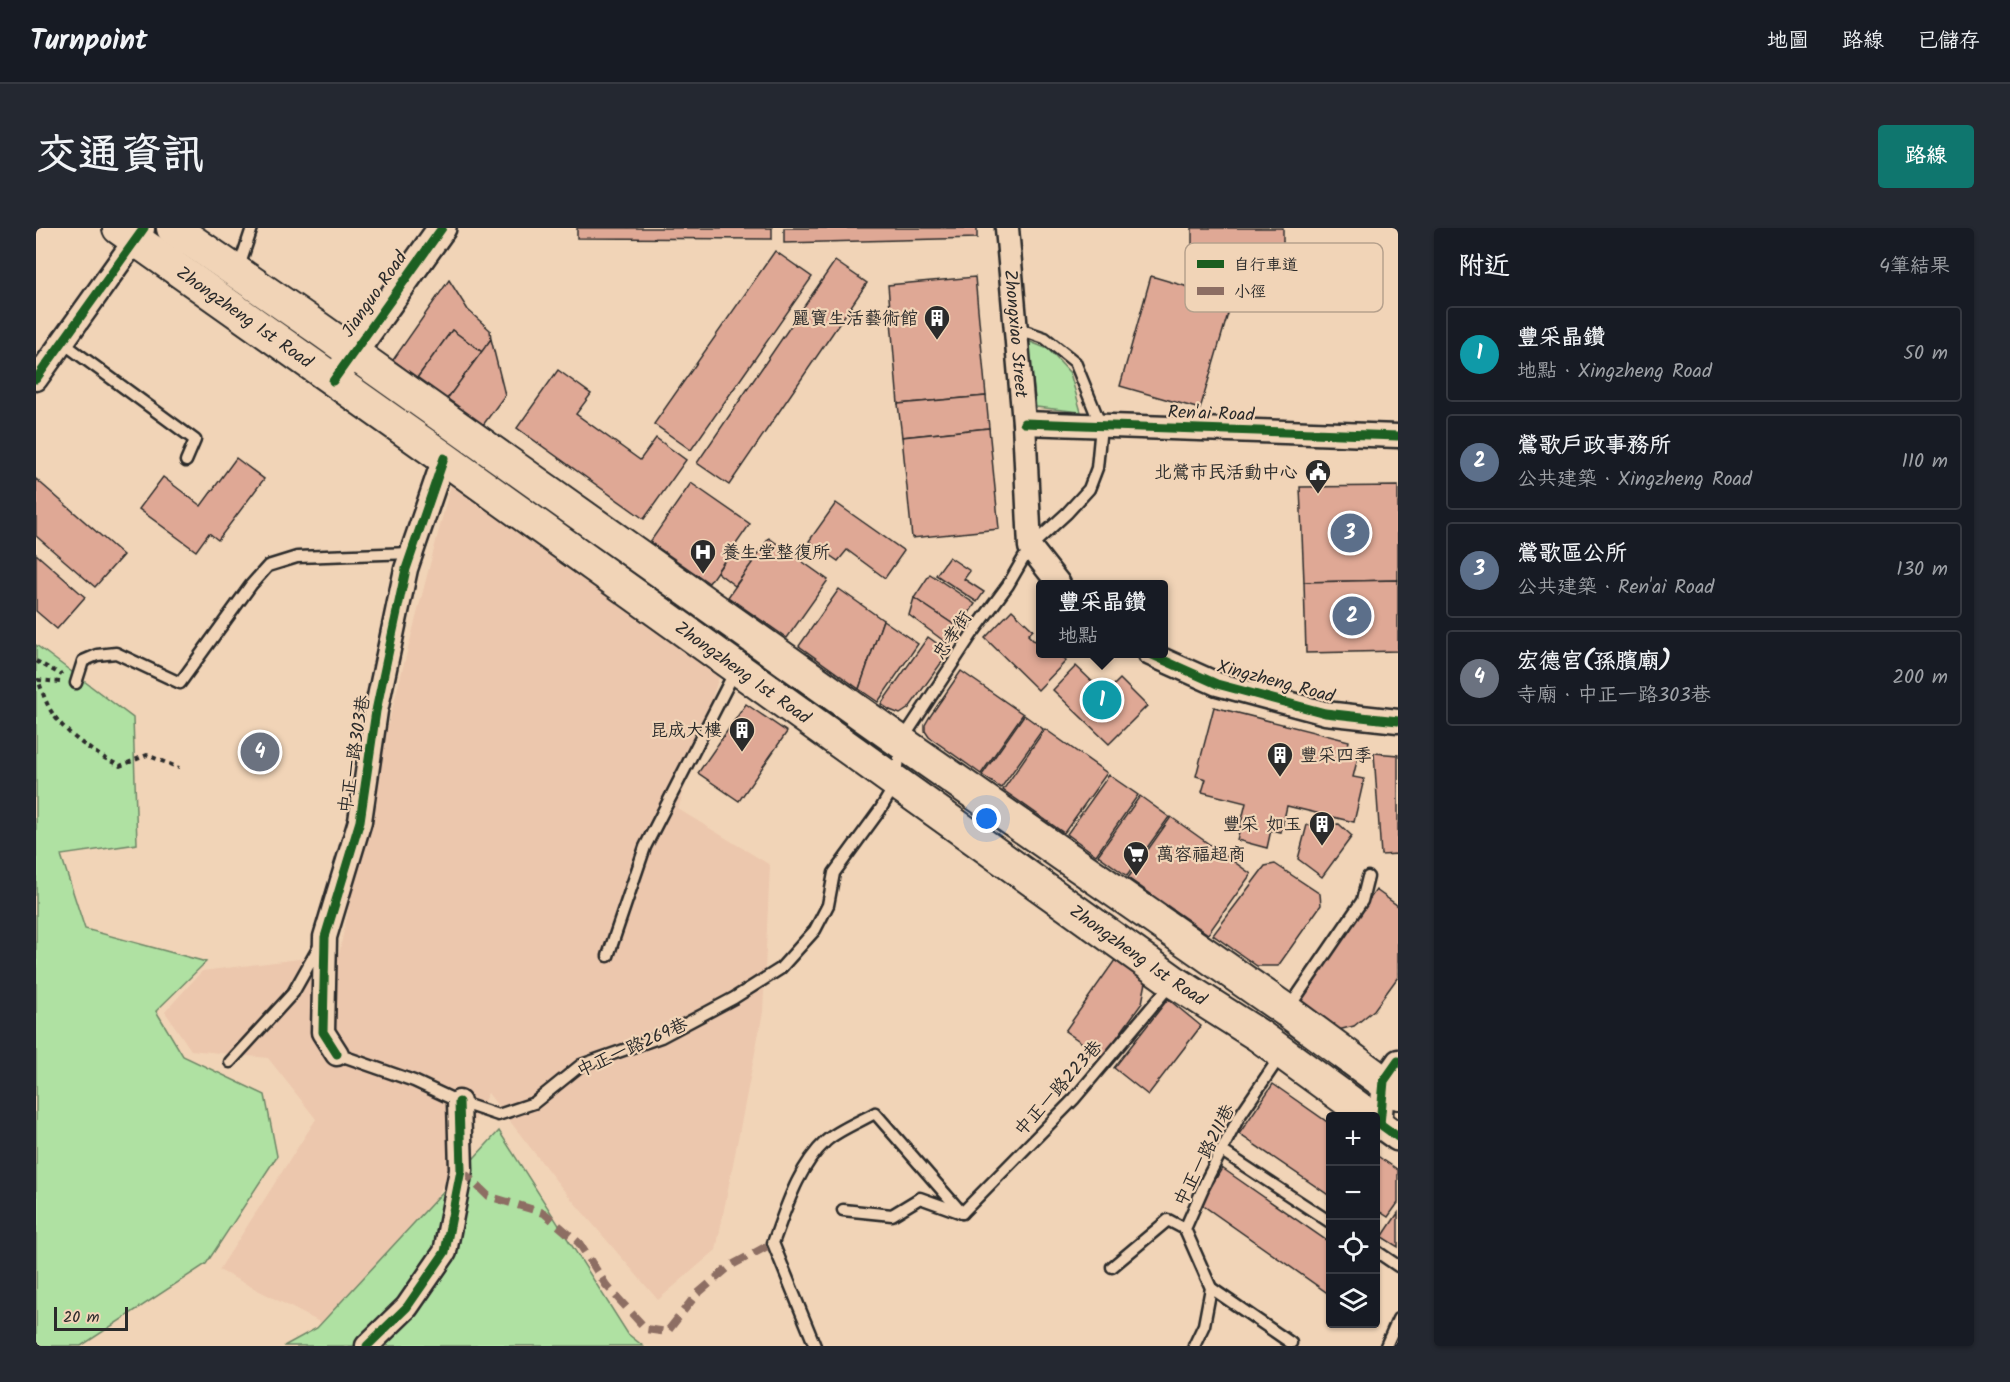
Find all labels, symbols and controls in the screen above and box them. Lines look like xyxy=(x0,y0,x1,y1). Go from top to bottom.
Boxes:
text: Turnpoint xyxy=(30,19,148,64)
text: 地圖 xyxy=(1767,25,1809,58)
text: 路線 xyxy=(1842,25,1884,58)
text: 已儲存 xyxy=(1917,25,1980,58)
text: 交通資訊 xyxy=(36,123,204,190)
button: 路線 xyxy=(1878,125,1974,188)
legend xyxy=(1185,243,1383,312)
street label: Jianguo Road xyxy=(335,245,416,344)
text: 附近 xyxy=(1458,246,1510,288)
text: 4筆結果 xyxy=(1879,251,1950,283)
text: 自行車道 xyxy=(1234,253,1298,278)
street label: Zhongzheng 1st Road xyxy=(169,260,319,377)
street label: Zhongxiao Street xyxy=(995,268,1035,400)
text: 小徑 xyxy=(1234,280,1266,305)
building icon: 麗寶生活藝術館 xyxy=(922,303,952,341)
place label: 麗寶生活藝術館 xyxy=(792,305,918,334)
text: 豐采晶鑽 xyxy=(1517,321,1605,356)
text: 1 xyxy=(1476,338,1483,370)
text: 50 m xyxy=(1903,338,1948,370)
text: 地點 · Xingzheng Road xyxy=(1517,356,1712,388)
street label: Ren'ai Road xyxy=(1167,398,1256,431)
text: 鶯歌戶政事務所 xyxy=(1517,429,1671,464)
text: 2 xyxy=(1474,446,1485,478)
text: 110 m xyxy=(1902,446,1948,478)
public building icon: 北鶯市民活動中心 xyxy=(1303,457,1333,495)
place label: 北鶯市民活動中心 xyxy=(1154,459,1298,488)
text: 公共建築 · Xingzheng Road xyxy=(1517,464,1752,496)
pin: 3 xyxy=(1330,510,1370,556)
hospital icon: 養生堂整復所 xyxy=(688,537,718,575)
text: 鶯歌區公所 xyxy=(1517,537,1627,572)
place label: 養生堂整復所 xyxy=(722,539,830,568)
text: 3 xyxy=(1474,554,1485,586)
text: 130 m xyxy=(1896,554,1948,586)
text: 公共建築 · Ren'ai Road xyxy=(1517,572,1714,604)
popup xyxy=(1036,580,1168,658)
text: 豐采晶鑽 xyxy=(1058,586,1146,621)
pin: 2 xyxy=(1332,594,1372,638)
street label: 忠孝街 xyxy=(926,605,980,666)
street label: Zhongzheng 1st Road xyxy=(668,615,817,733)
text: 地點 xyxy=(1058,621,1098,653)
text: 宏德宮(孫臏廟) xyxy=(1517,645,1671,680)
street label: Xingzheng Road xyxy=(1214,653,1339,712)
text: 4 xyxy=(1474,662,1485,694)
text: 200 m xyxy=(1892,662,1948,694)
pin: 1 xyxy=(1082,678,1122,722)
text: 寺廟 · 中正一路303巷 xyxy=(1517,680,1711,712)
street label: 中正一路303巷 xyxy=(332,693,379,816)
building icon: 昆成大樓 xyxy=(727,715,757,753)
place label: 昆成大樓 xyxy=(650,717,722,746)
pin: 4 xyxy=(240,730,280,774)
building icon: 豐采四季 xyxy=(1265,740,1295,778)
place label: 豐采四季 xyxy=(1300,742,1372,771)
your location xyxy=(972,804,1001,833)
building icon: 豐采 如玉 xyxy=(1307,809,1337,847)
place label: 豐采 如玉 xyxy=(1223,811,1302,840)
supermarket icon: 萬容福超商 xyxy=(1121,839,1151,877)
place label: 萬容福超商 xyxy=(1156,841,1246,870)
street label: Zhongzheng 1st Road xyxy=(1063,898,1213,1015)
street label: 中正一路269巷 xyxy=(572,1011,693,1086)
street label: 中正一路223巷 xyxy=(1008,1034,1110,1144)
street label: 中正一路211巷 xyxy=(1167,1099,1244,1212)
map controls xyxy=(1326,1112,1380,1328)
button: + xyxy=(1326,1112,1380,1166)
button: − xyxy=(1326,1166,1380,1220)
button: locate xyxy=(1326,1220,1380,1274)
button: layers xyxy=(1326,1274,1380,1328)
scale bar xyxy=(54,1304,128,1332)
text: 20 m xyxy=(63,1305,99,1330)

